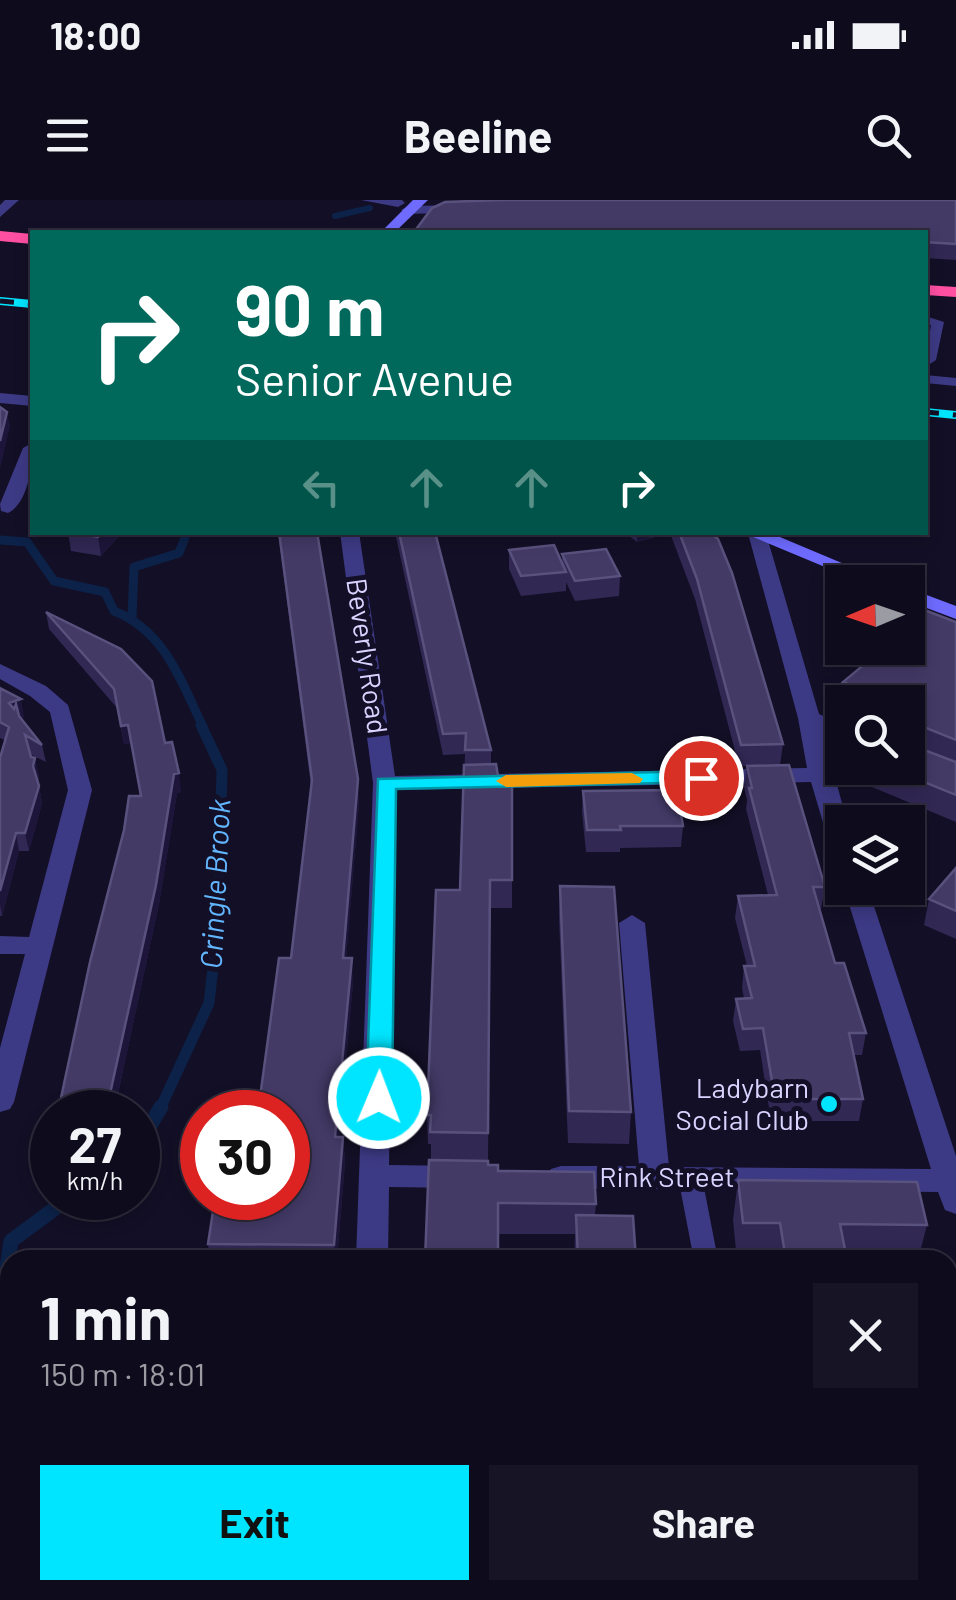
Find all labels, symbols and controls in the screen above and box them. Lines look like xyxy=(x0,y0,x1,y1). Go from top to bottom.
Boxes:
text: 18:00 xyxy=(50,12,141,58)
icon: menu xyxy=(40,108,95,163)
text: Beeline xyxy=(404,108,552,162)
icon: search xyxy=(861,108,916,163)
text: 90 m xyxy=(235,266,385,350)
icon: right xyxy=(70,270,200,400)
text: Senior Avenue xyxy=(235,351,514,405)
icon: left xyxy=(294,460,349,515)
icon: ahead xyxy=(399,460,454,515)
icon: ahead xyxy=(504,460,559,515)
icon: right xyxy=(609,460,664,515)
north arrow xyxy=(825,565,925,665)
map controls xyxy=(825,565,925,905)
street label: Beverly Road xyxy=(340,576,396,736)
button: search xyxy=(825,685,925,785)
pin xyxy=(659,736,744,821)
icon: arrive xyxy=(674,751,729,806)
water label: Cringle Brook xyxy=(192,798,236,970)
button: layers xyxy=(825,805,925,905)
position arrow xyxy=(327,1046,431,1150)
place label: Ladybarn Social Club xyxy=(676,1070,809,1136)
speed limit sign: 30 xyxy=(180,1090,310,1220)
marker: Ladybarn Social Club xyxy=(818,1093,840,1115)
text: 27 xyxy=(69,1113,121,1173)
street label: Rink Street xyxy=(599,1159,735,1193)
text: km/h xyxy=(67,1165,123,1195)
text: 1 min xyxy=(40,1280,171,1352)
button: close xyxy=(813,1283,918,1388)
text: 150 m · 18:01 xyxy=(40,1354,205,1392)
button: Exit xyxy=(40,1465,469,1580)
button: Share xyxy=(489,1465,918,1580)

